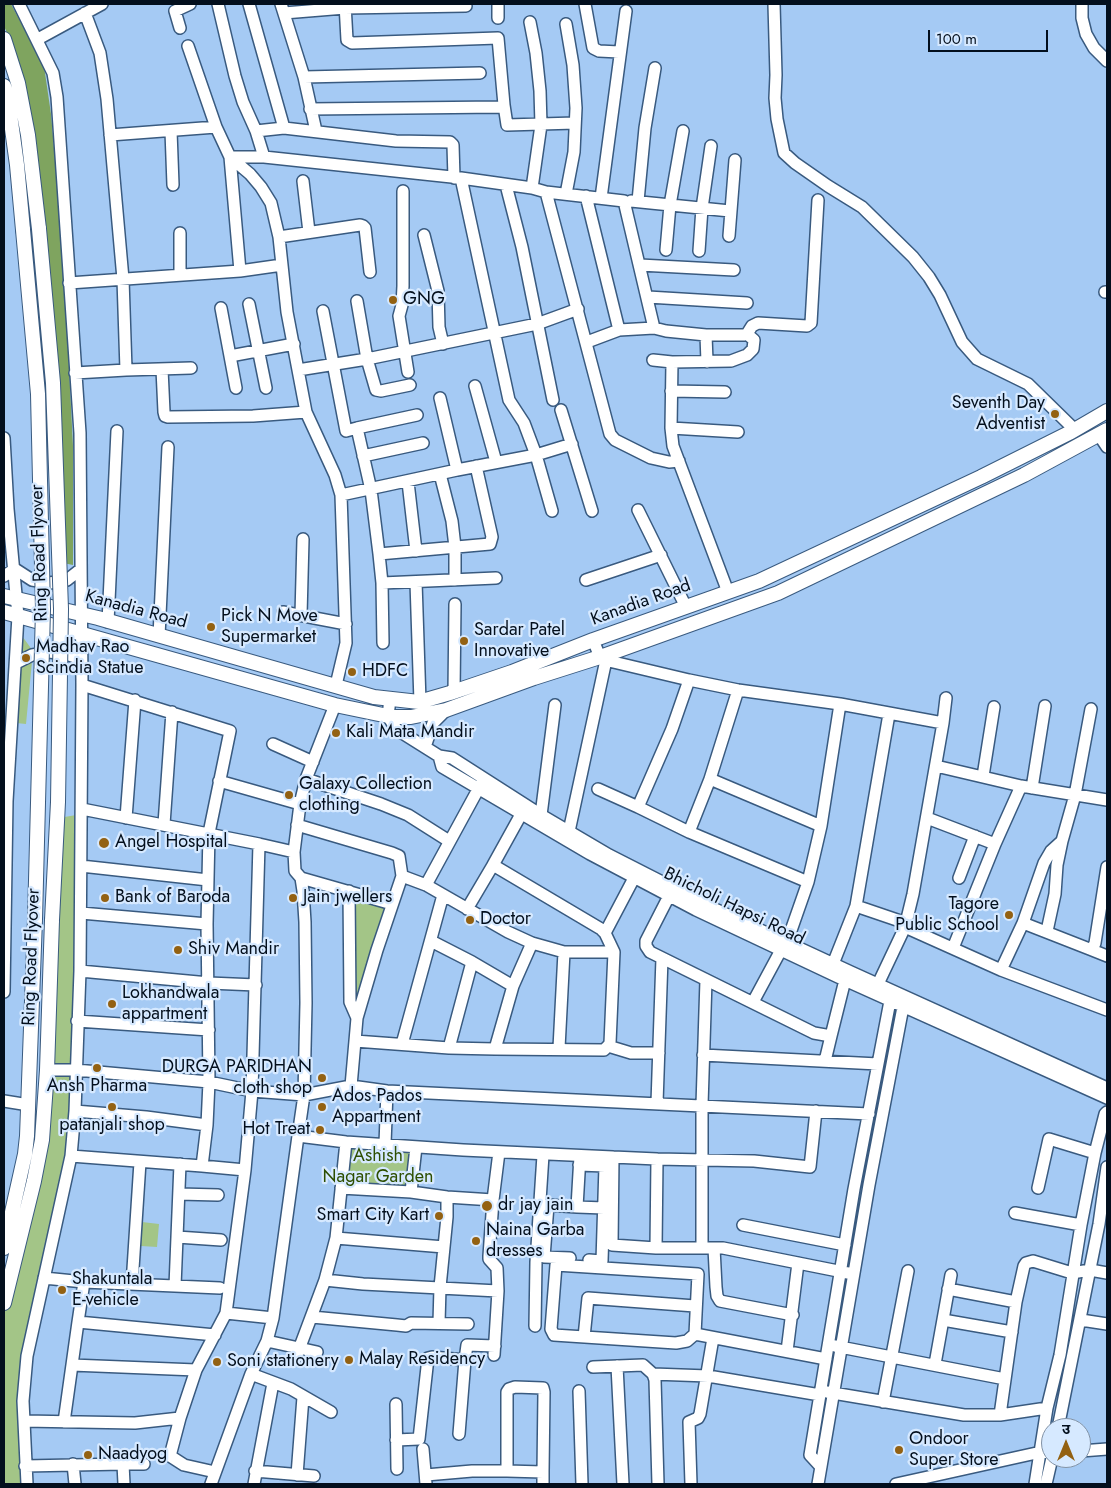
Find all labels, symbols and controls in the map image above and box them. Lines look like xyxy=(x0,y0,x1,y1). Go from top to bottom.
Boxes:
scale bar xyxy=(931,20,1051,52)
text: 100 m xyxy=(936,28,977,50)
place label: GNG xyxy=(403,289,445,311)
marker: GNG xyxy=(387,294,399,306)
place label: Seventh Day Adventist xyxy=(952,393,1045,436)
marker: Seventh Day Adventist xyxy=(1049,408,1061,420)
street label: Ring Road Flyover xyxy=(27,484,53,622)
street label: Kanadia Road xyxy=(588,575,694,631)
street label: Kanadia Road xyxy=(83,586,189,634)
place label: Pick N Move Supermarket xyxy=(221,606,318,649)
place label: Sardar Patel Innovative xyxy=(474,620,565,662)
marker: Pick N Move Supermarket xyxy=(205,621,217,633)
marker: Sardar Patel Innovative xyxy=(458,635,470,647)
place label: Madhav Rao Scindia Statue xyxy=(36,637,143,680)
marker: Madhav Rao Scindia Statue xyxy=(20,652,32,664)
place label: HDFC xyxy=(362,661,408,683)
marker: HDFC xyxy=(346,666,358,678)
place label: Kali Mata Mandir xyxy=(346,722,474,744)
marker: Kali Mata Mandir xyxy=(330,727,342,739)
place label: Galaxy Collection clothing xyxy=(299,774,432,816)
marker: Galaxy Collection clothing xyxy=(283,789,295,801)
place label: Angel Hospital xyxy=(115,832,227,854)
marker: Angel Hospital xyxy=(97,836,111,850)
street label: Bhicholi Hapsi Road xyxy=(660,863,808,951)
place label: Bank of Baroda xyxy=(115,887,230,909)
place label: Jain jwellers xyxy=(303,887,392,909)
street label: Ring Road Flyover xyxy=(19,888,45,1026)
marker: Bank of Baroda xyxy=(99,892,111,904)
marker: Jain jwellers xyxy=(287,892,299,904)
place label: Tagore Public School xyxy=(895,894,999,936)
place label: Doctor xyxy=(480,909,531,931)
marker: Tagore Public School xyxy=(1003,909,1015,921)
marker: Doctor xyxy=(464,914,476,926)
place label: Shiv Mandir xyxy=(188,939,279,961)
marker: Shiv Mandir xyxy=(172,944,184,956)
place label: Lokhandwala appartment xyxy=(122,983,219,1026)
marker: Lokhandwala appartment xyxy=(106,998,118,1010)
place label: DURGA PARIDHAN cloth shop xyxy=(162,1057,312,1100)
marker: Ansh Pharma xyxy=(91,1062,103,1074)
marker: DURGA PARIDHAN cloth shop xyxy=(316,1072,328,1084)
place label: Ansh Pharma xyxy=(47,1076,147,1098)
place label: Ados Pados Appartment xyxy=(332,1086,422,1128)
marker: patanjali shop xyxy=(106,1101,118,1113)
marker: Ados Pados Appartment xyxy=(316,1101,328,1113)
place label: patanjali shop xyxy=(59,1115,165,1137)
place label: Hot Treat xyxy=(243,1119,310,1141)
marker: Hot Treat xyxy=(314,1124,326,1136)
park label: Ashish Nagar Garden xyxy=(323,1146,433,1188)
place label: dr jay jain xyxy=(498,1195,574,1217)
marker: dr jay jain xyxy=(480,1199,494,1213)
place label: Smart City Kart xyxy=(317,1205,429,1227)
marker: Smart City Kart xyxy=(433,1210,445,1222)
place label: Naina Garba dresses xyxy=(486,1220,584,1262)
marker: Naina Garba dresses xyxy=(470,1235,482,1247)
place label: Shakuntala E-vehicle xyxy=(72,1269,152,1312)
marker: Shakuntala E-vehicle xyxy=(56,1284,68,1296)
place label: Malay Residency xyxy=(359,1349,485,1371)
place label: Soni stationery xyxy=(227,1351,339,1373)
marker: Malay Residency xyxy=(343,1354,355,1366)
marker: Soni stationery xyxy=(211,1356,223,1368)
north arrow xyxy=(1041,1418,1091,1468)
text: उ xyxy=(1062,1419,1070,1439)
place label: Ondoor Super Store xyxy=(909,1429,999,1472)
place label: Naadyog xyxy=(98,1444,167,1466)
marker: Ondoor Super Store xyxy=(893,1444,905,1456)
marker: Naadyog xyxy=(82,1449,94,1461)

